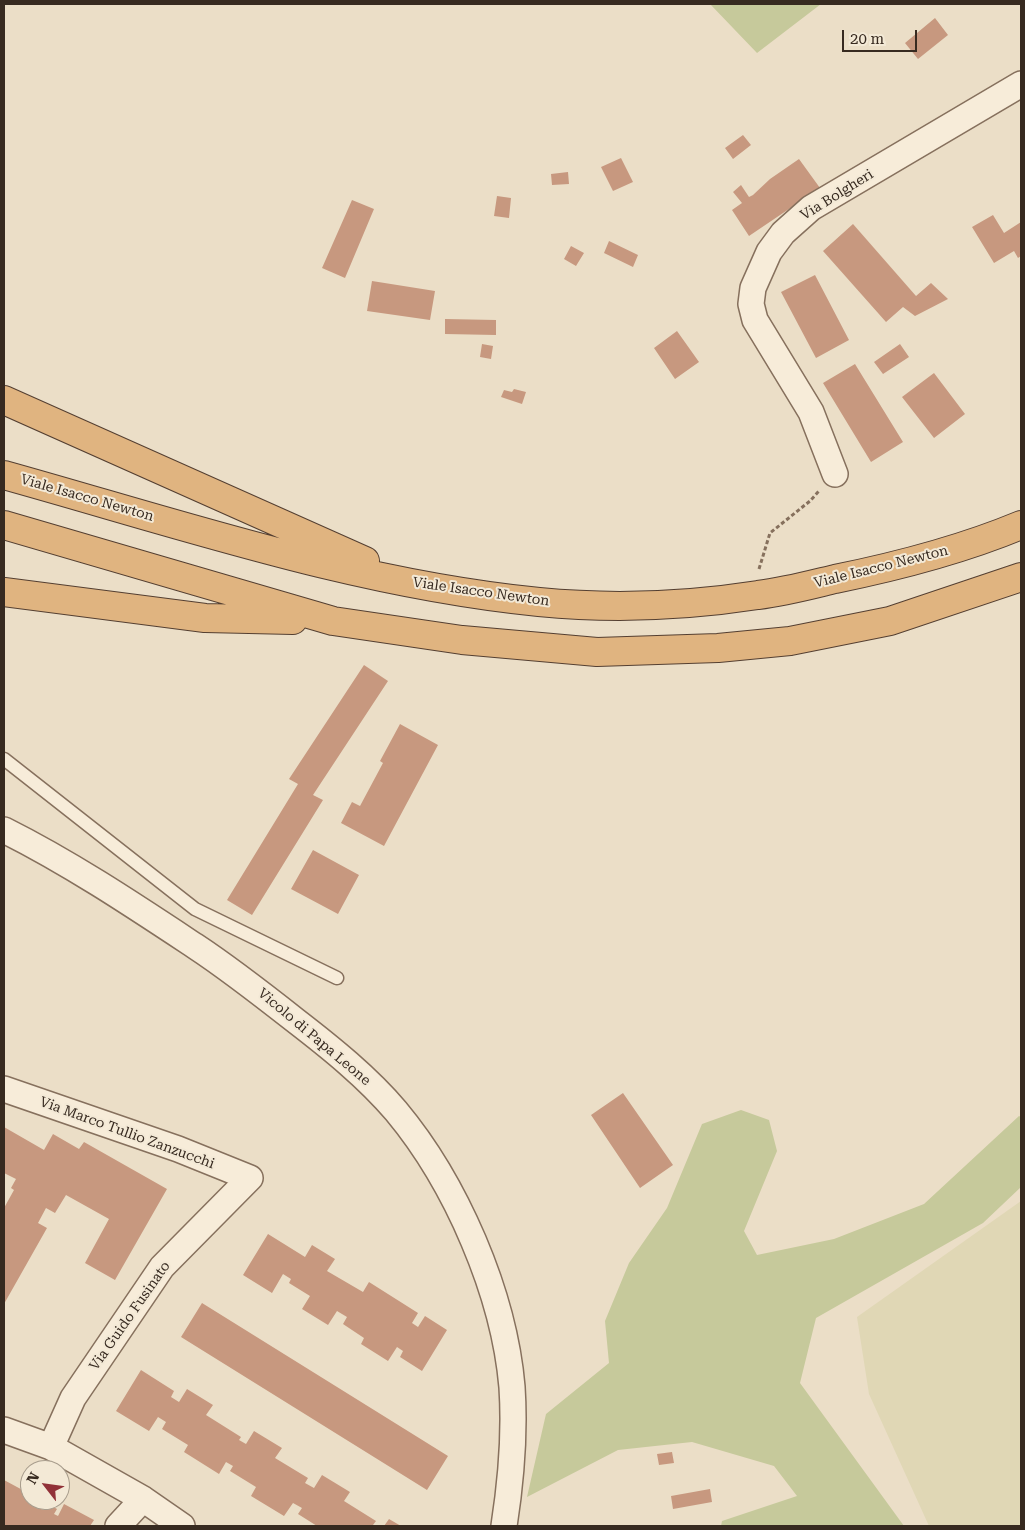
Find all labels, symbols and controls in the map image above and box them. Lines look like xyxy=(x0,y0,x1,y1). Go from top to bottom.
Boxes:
scale bar xyxy=(845,20,920,52)
text: 20 m xyxy=(850,30,884,48)
street label: Via Bolgheri xyxy=(798,166,876,224)
street label: Viale Isacco Newton xyxy=(18,471,156,525)
street label: Viale Isacco Newton xyxy=(812,542,950,592)
street label: Viale Isacco Newton xyxy=(412,574,550,610)
street label: Vicolo di Papa Leone xyxy=(254,985,374,1089)
street label: Via Marco Tullio Zanzucchi xyxy=(37,1093,217,1173)
street label: Via Guido Fusinato xyxy=(86,1258,174,1374)
north arrow xyxy=(20,1460,70,1510)
text: N xyxy=(23,1469,42,1487)

